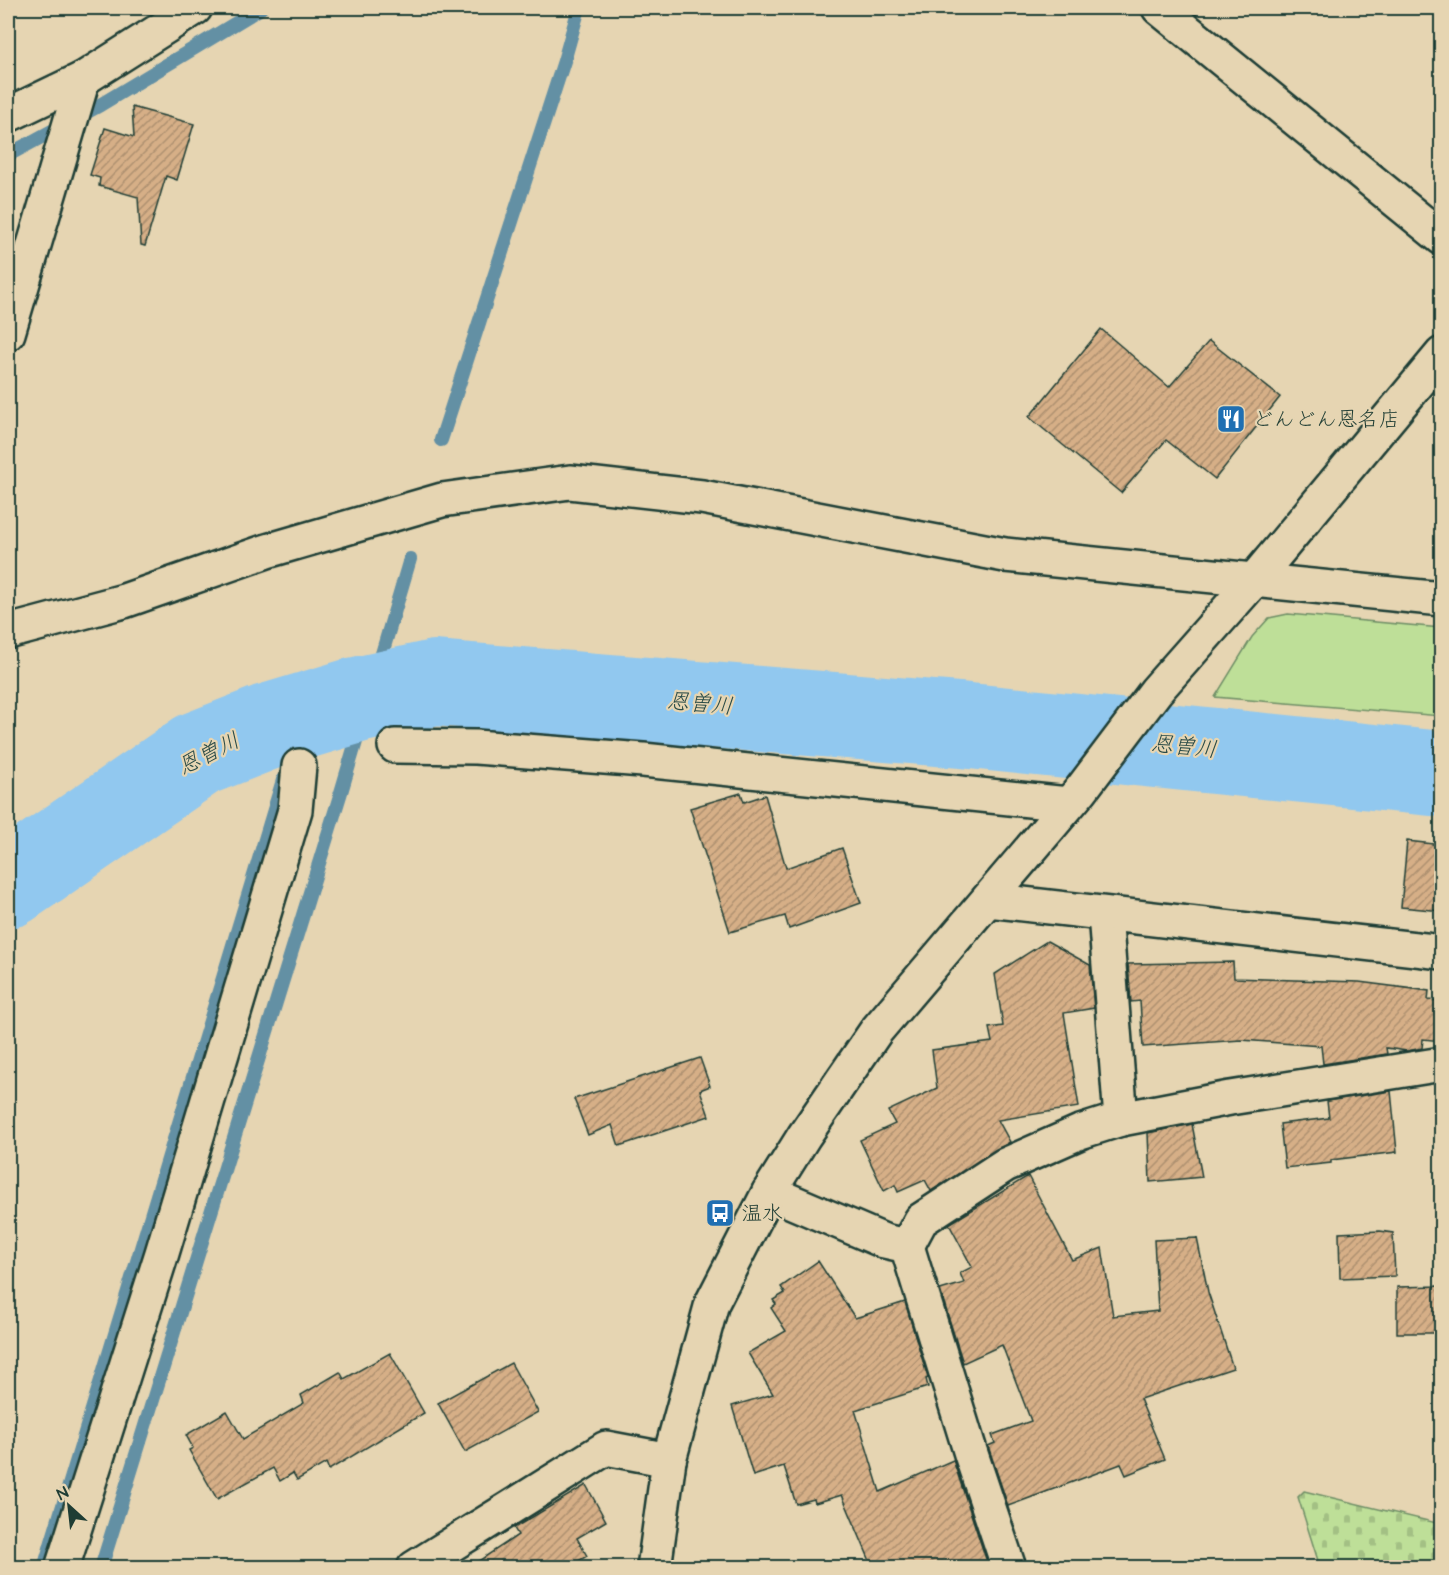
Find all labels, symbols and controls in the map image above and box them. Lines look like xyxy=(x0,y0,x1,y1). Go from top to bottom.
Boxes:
restaurant icon: どんどん恩名店 xyxy=(1215,403,1247,435)
place label: どんどん恩名店 xyxy=(1252,405,1400,434)
water label: 恩曽川 xyxy=(666,686,734,722)
water label: 恩曽川 xyxy=(173,725,245,783)
water label: 恩曽川 xyxy=(1150,728,1218,766)
bus stop icon: 温水 xyxy=(704,1197,736,1229)
place label: 温水 xyxy=(741,1199,783,1228)
north arrow xyxy=(39,1476,99,1536)
text: N xyxy=(53,1481,72,1506)

